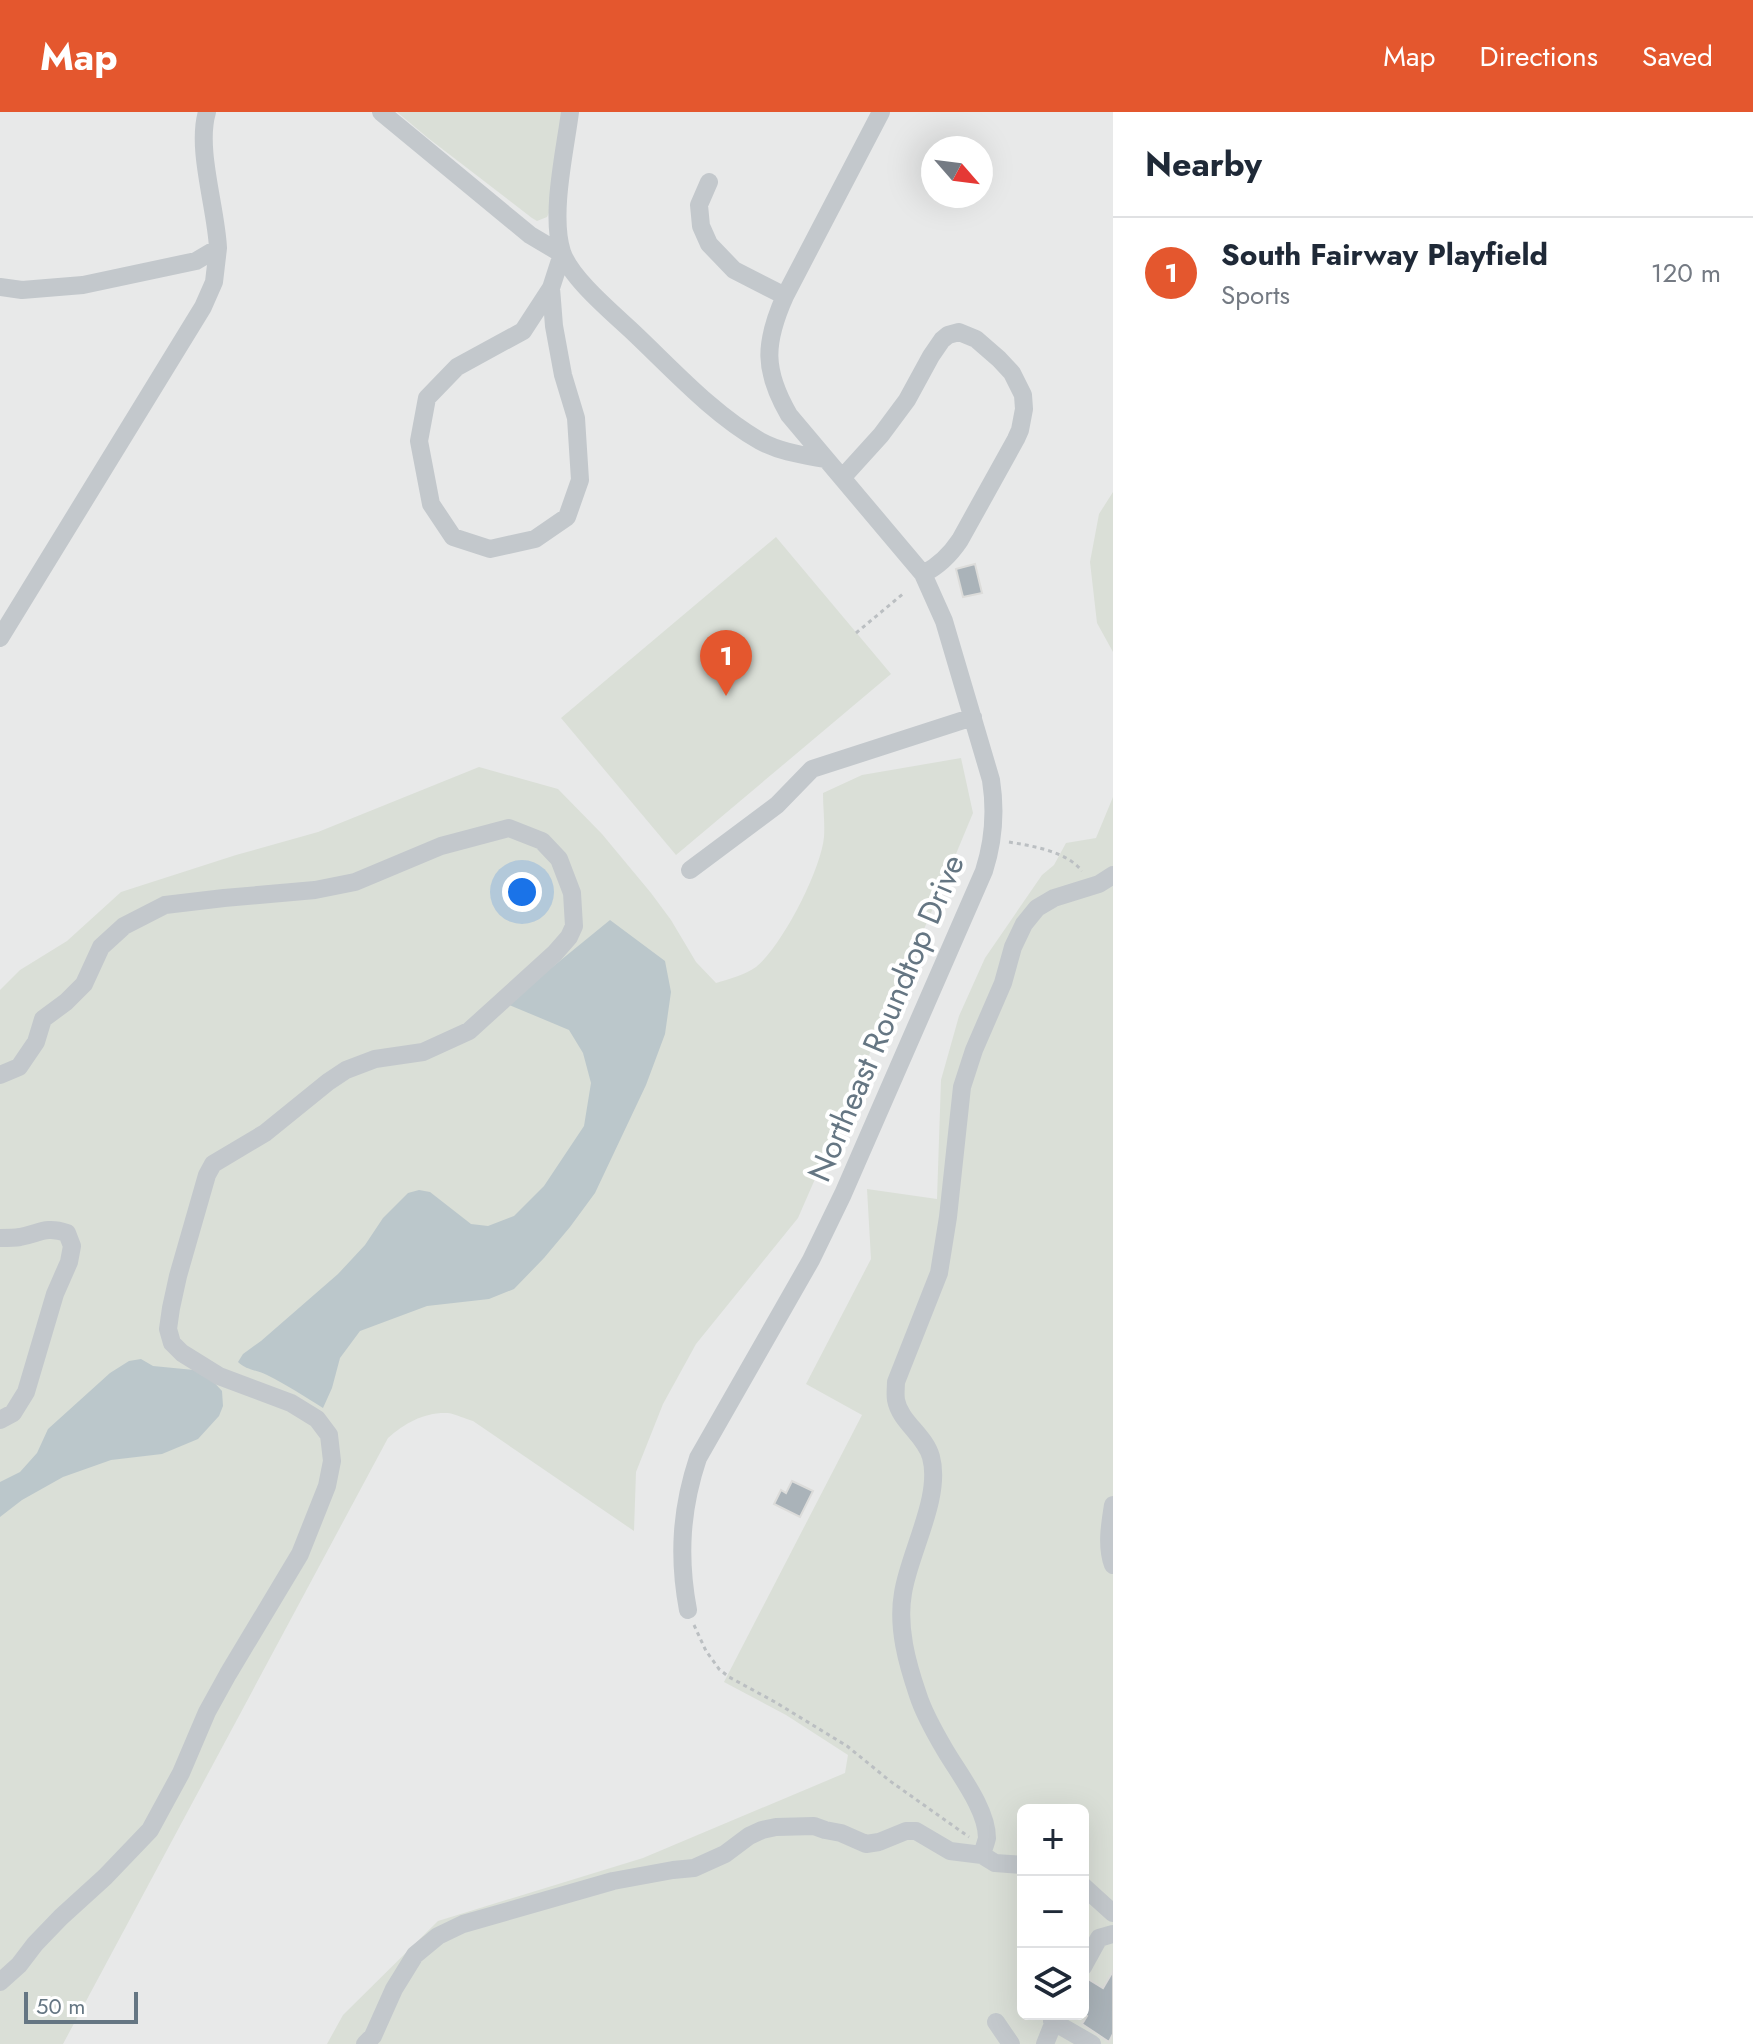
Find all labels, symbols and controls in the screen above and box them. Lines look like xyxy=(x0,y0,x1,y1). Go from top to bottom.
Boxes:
text: Map xyxy=(40,29,118,84)
text: Map xyxy=(1383,36,1435,77)
text: Directions xyxy=(1479,36,1598,77)
text: Saved xyxy=(1642,36,1713,77)
north arrow xyxy=(921,136,993,208)
text: Nearby xyxy=(1145,140,1262,189)
text: South Fairway Playfield xyxy=(1221,233,1548,276)
text: 1 xyxy=(1164,254,1178,292)
text: 120 m xyxy=(1651,254,1721,292)
text: Sports xyxy=(1221,276,1290,314)
pin: 1 xyxy=(700,630,752,696)
street label: Northeast Roundtop Drive xyxy=(796,847,976,1189)
your location xyxy=(502,872,542,912)
map controls xyxy=(1017,1804,1089,2020)
button: + xyxy=(1017,1804,1089,1876)
button: − xyxy=(1017,1876,1089,1948)
button: layers xyxy=(1017,1948,1089,2020)
scale bar xyxy=(24,1988,138,2024)
text: 50 m xyxy=(36,1990,85,2022)

